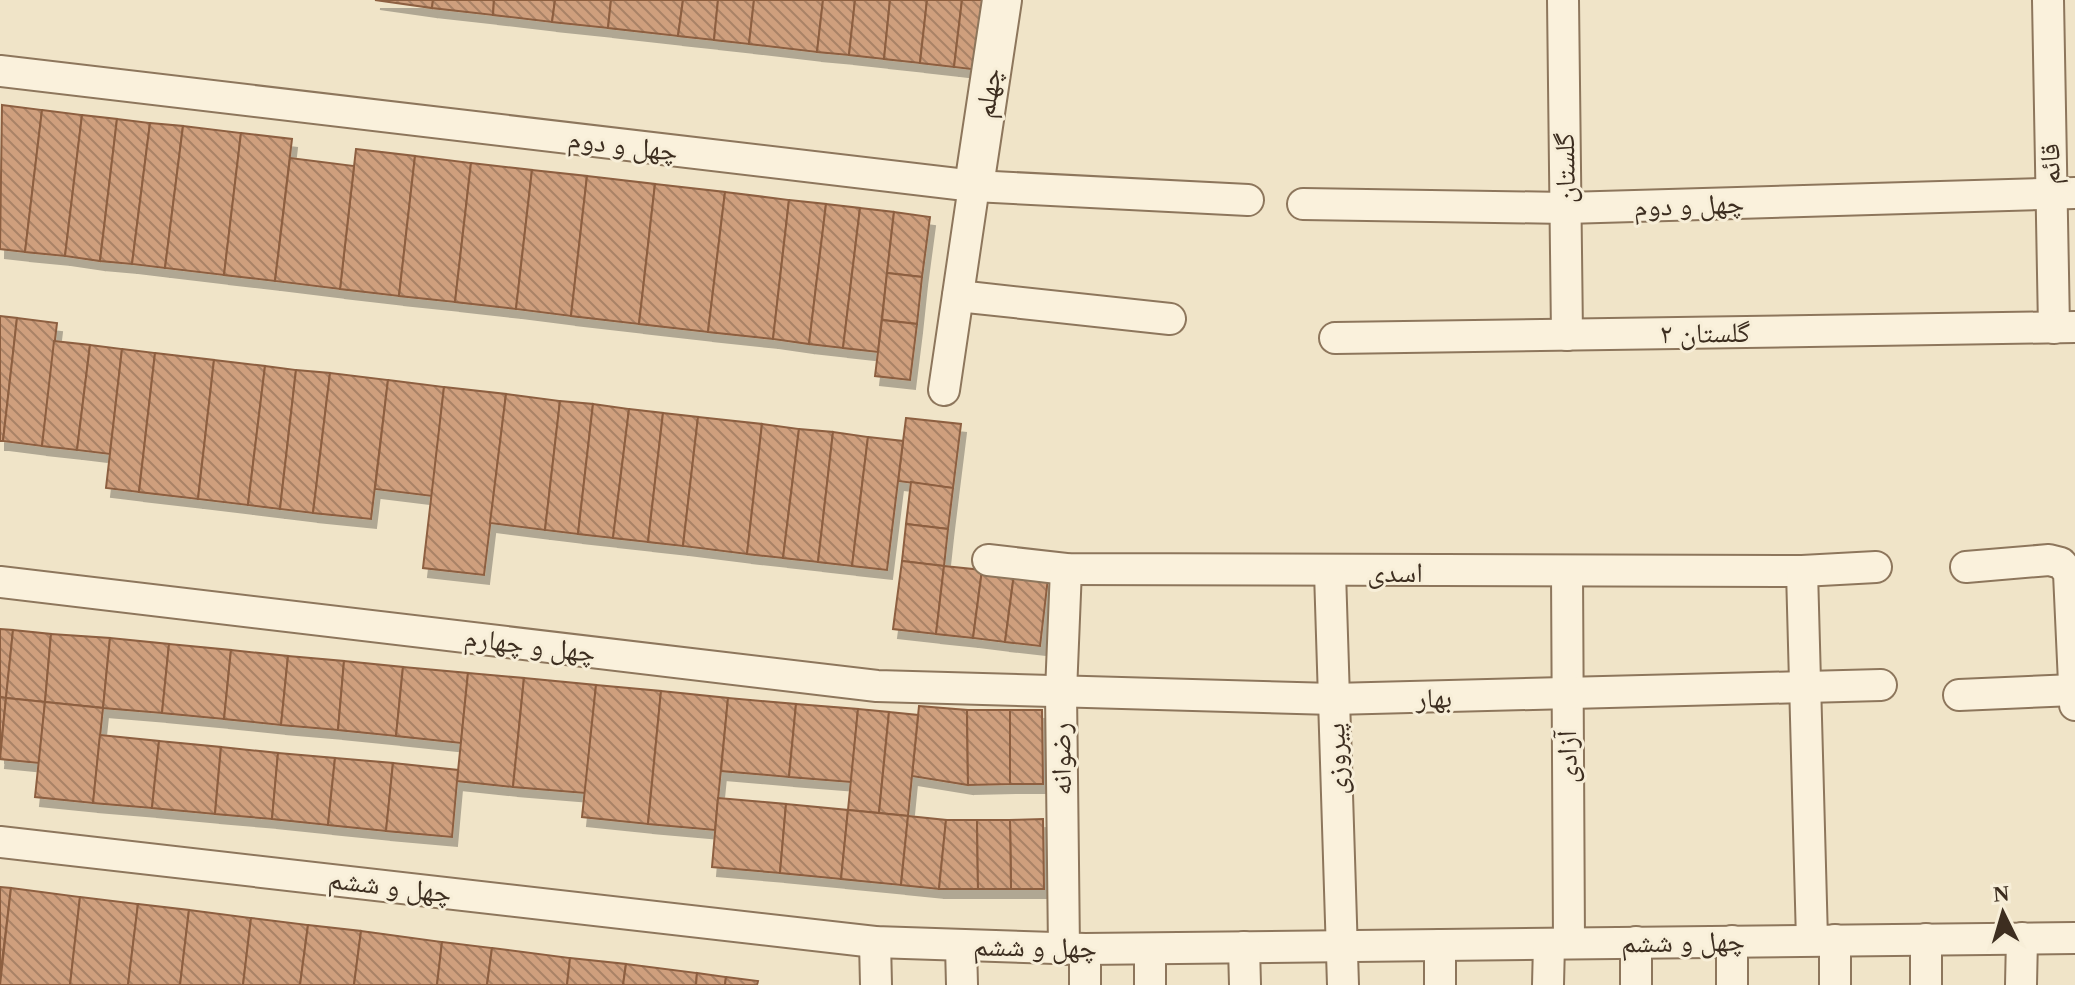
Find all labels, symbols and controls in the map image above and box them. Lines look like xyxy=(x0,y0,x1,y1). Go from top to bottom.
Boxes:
street label: چهلم xyxy=(969,66,1010,121)
street label: چهل و دوم xyxy=(566,123,680,170)
street label: گلستان xyxy=(1549,132,1582,204)
street label: قائم xyxy=(2034,143,2069,185)
street label: چهل و دوم xyxy=(1633,188,1745,225)
street label: گلستان ۲ xyxy=(1660,317,1751,350)
street label: اسدی xyxy=(1367,557,1423,589)
street label: چهل و چهارم xyxy=(462,622,597,671)
street label: بهار xyxy=(1415,682,1452,714)
street label: رضوانه xyxy=(1045,722,1077,796)
street label: پیروزی xyxy=(1319,722,1354,796)
street label: آزادی xyxy=(1551,729,1584,784)
street label: چهل و ششم xyxy=(326,863,453,912)
north arrow xyxy=(1963,873,2043,953)
text: N xyxy=(1992,880,2010,907)
street label: چهل و ششم xyxy=(1621,925,1745,962)
street label: چهل و ششم xyxy=(973,930,1097,967)

